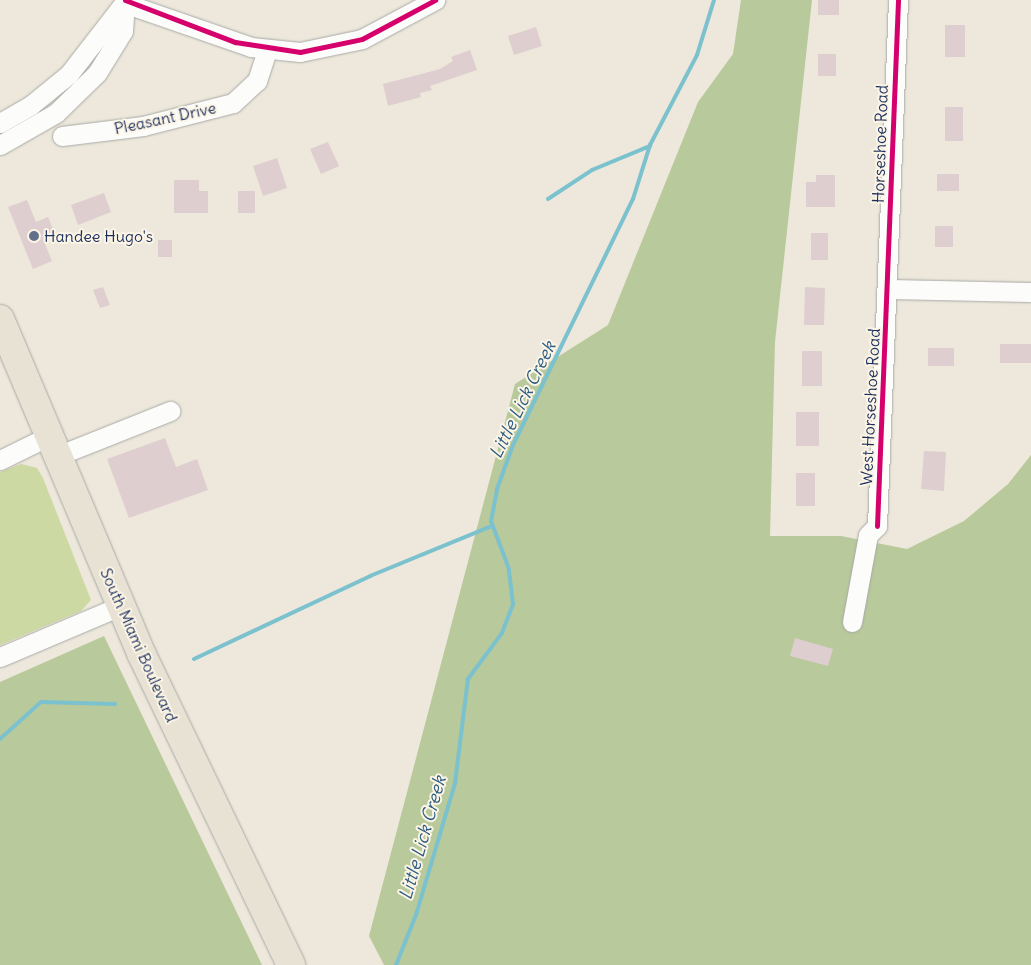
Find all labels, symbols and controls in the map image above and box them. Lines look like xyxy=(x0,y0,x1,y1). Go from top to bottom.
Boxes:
street label: Horseshoe Road xyxy=(868,85,892,203)
street label: Pleasant Drive xyxy=(112,98,218,138)
place label: Handee Hugo's xyxy=(44,226,153,246)
marker: Handee Hugo's xyxy=(28,230,40,242)
street label: West Horseshoe Road xyxy=(856,328,884,486)
water label: Little Lick Creek xyxy=(485,338,561,462)
street label: South Miami Boulevard xyxy=(96,565,182,725)
water label: Little Lick Creek xyxy=(395,774,451,902)

